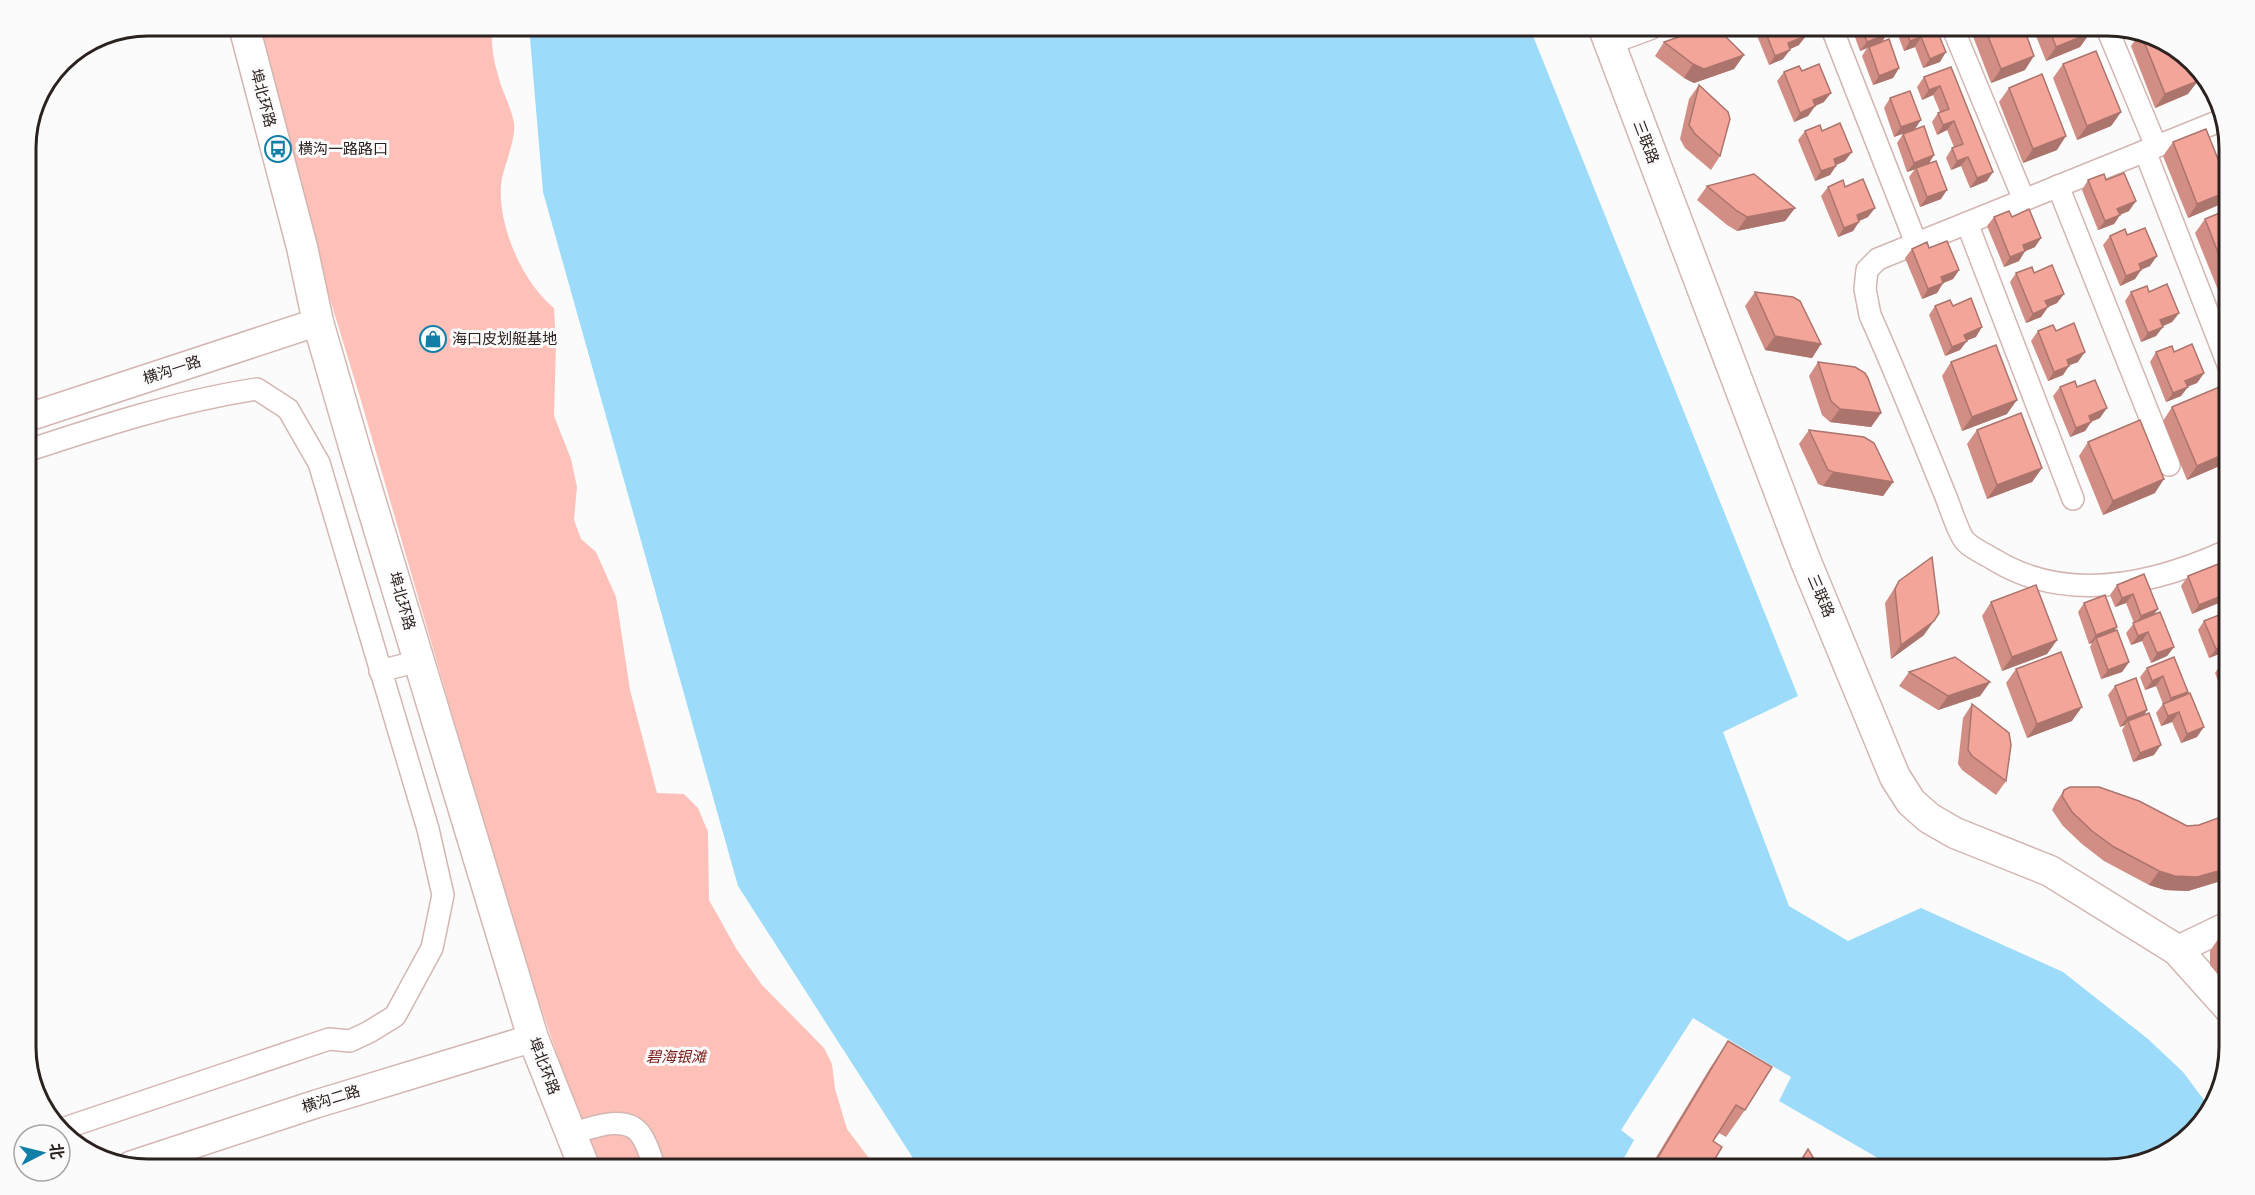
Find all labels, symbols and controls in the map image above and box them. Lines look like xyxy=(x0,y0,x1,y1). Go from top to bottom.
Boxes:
street label: 埠北环路 xyxy=(247,66,281,129)
street label: 三联路 xyxy=(1630,117,1664,166)
bus stop icon: 横沟一路路口 xyxy=(263,134,293,164)
place label: 横沟一路路口 xyxy=(298,138,388,158)
shop icon: 海口皮划艇基地 xyxy=(418,324,448,354)
place label: 海口皮划艇基地 xyxy=(452,328,557,348)
street label: 横沟一路 xyxy=(140,350,203,388)
street label: 埠北环路 xyxy=(385,569,421,632)
street label: 三联路 xyxy=(1804,571,1840,620)
street label: 埠北环路 xyxy=(525,1034,565,1097)
park label: 碧海银滩 xyxy=(646,1046,708,1066)
street label: 横沟二路 xyxy=(299,1080,362,1116)
north arrow xyxy=(12,1123,72,1183)
text: 北 xyxy=(45,1142,69,1160)

